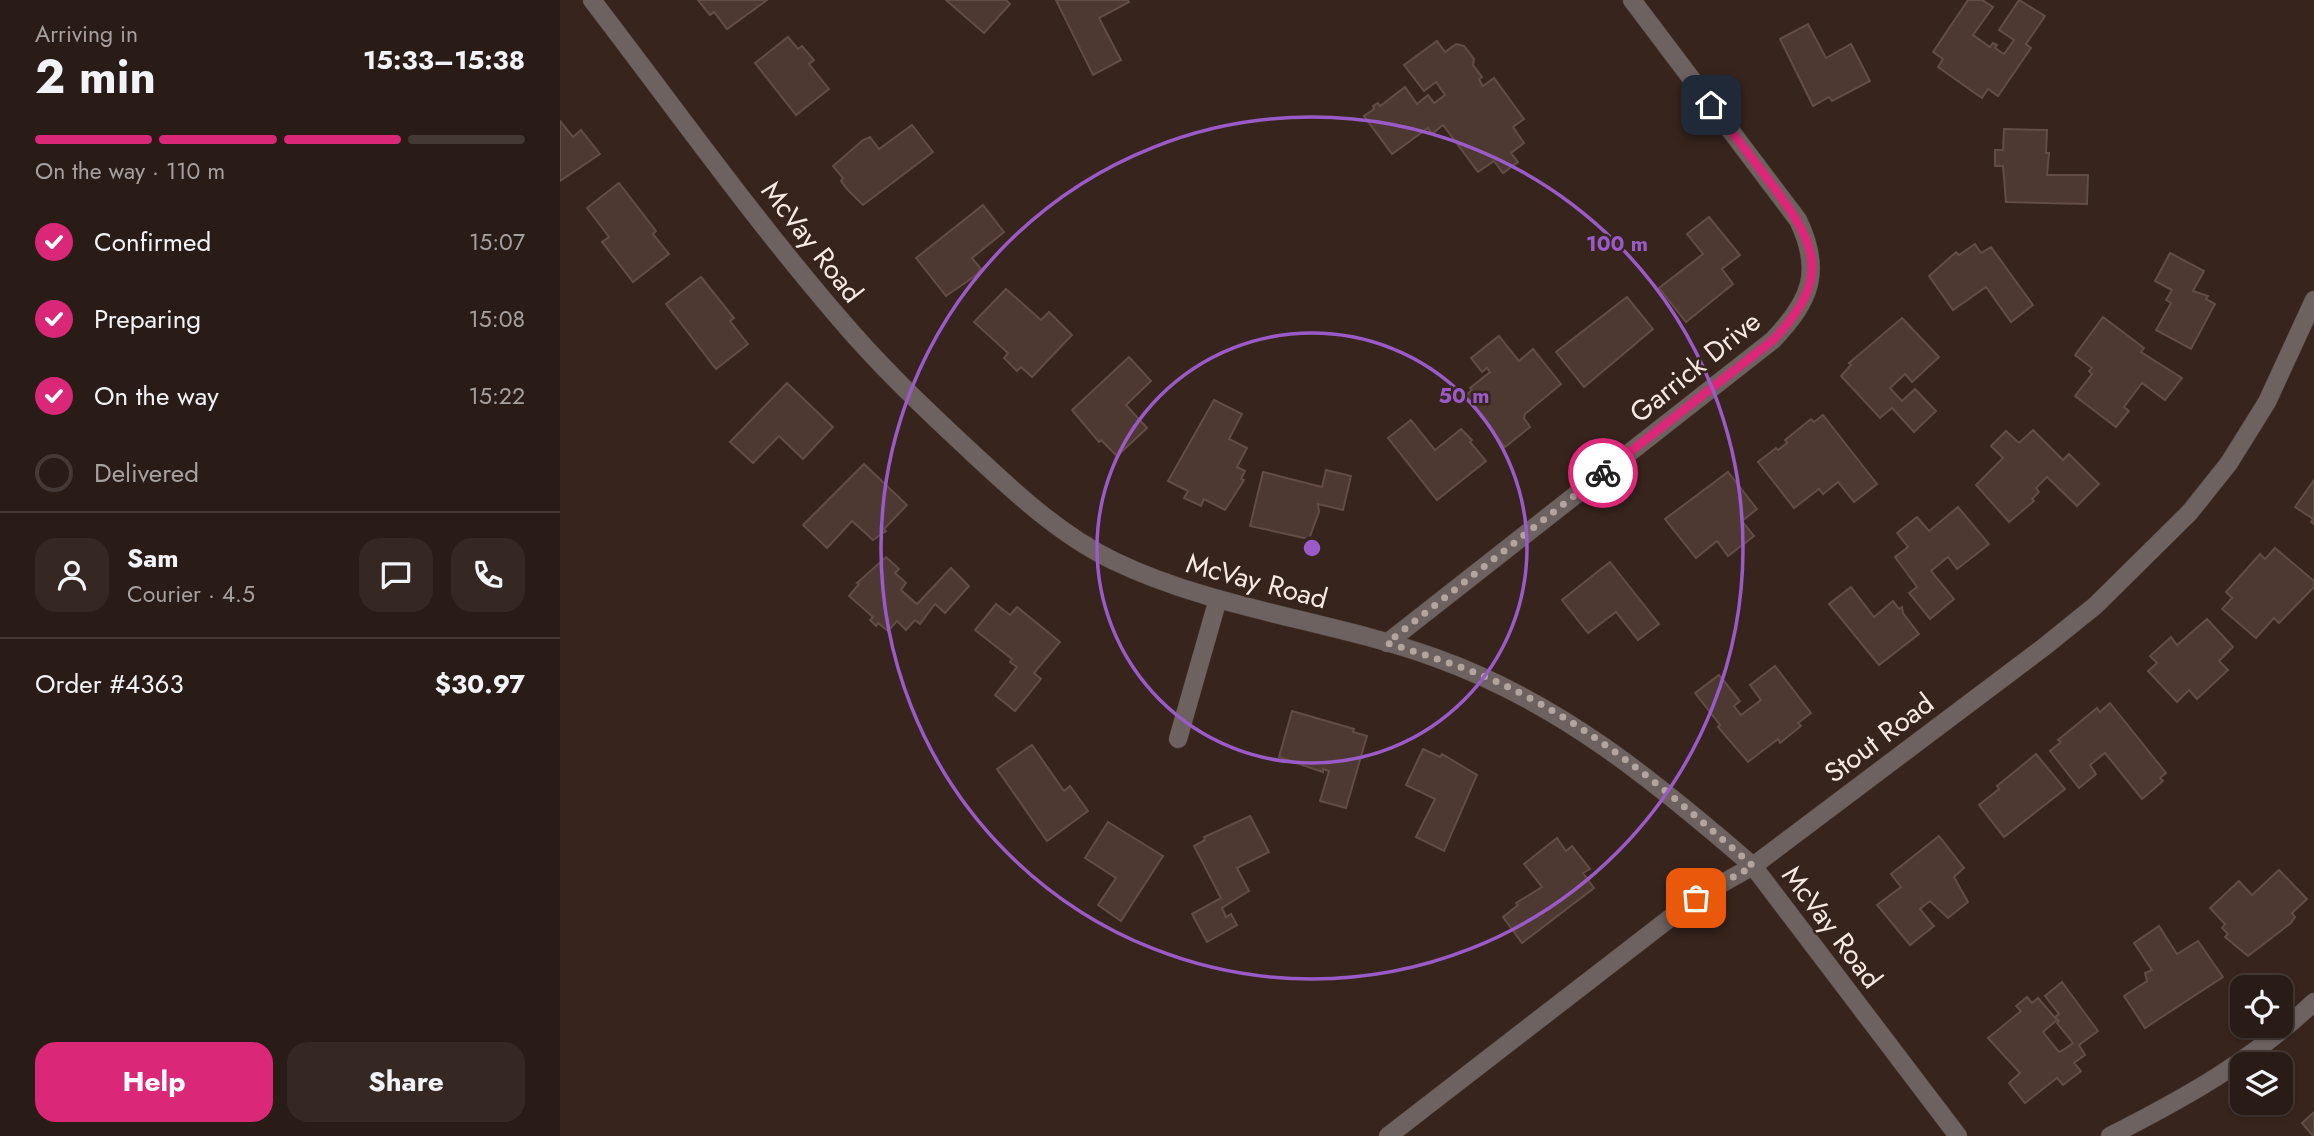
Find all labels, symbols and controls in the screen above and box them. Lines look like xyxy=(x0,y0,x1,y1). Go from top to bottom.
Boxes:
text: Arriving in xyxy=(35,17,138,51)
text: 15:33–15:38 xyxy=(363,41,525,79)
text: 2 min xyxy=(35,44,156,110)
pin xyxy=(1681,75,1741,135)
icon: home xyxy=(1692,86,1730,124)
text: On the way · 110 m xyxy=(35,154,225,188)
street label: McVay Road xyxy=(751,172,873,312)
icon: check xyxy=(35,223,73,261)
text: Confirmed xyxy=(94,223,211,261)
text: 15:07 xyxy=(469,225,525,259)
text: 100 m xyxy=(1586,229,1648,259)
icon: check xyxy=(35,300,73,338)
text: Preparing xyxy=(94,300,201,338)
street label: Garrick Drive xyxy=(1621,301,1769,433)
text: 15:08 xyxy=(468,302,525,336)
icon: check xyxy=(35,377,73,415)
text: On the way xyxy=(94,377,219,415)
text: 15:22 xyxy=(469,379,525,413)
text: 50 m xyxy=(1439,381,1489,411)
courier xyxy=(1568,438,1638,508)
text: Delivered xyxy=(94,454,199,492)
icon: bike xyxy=(1584,454,1622,492)
centre of rings xyxy=(1300,536,1324,560)
button: person xyxy=(35,538,109,612)
button: chat xyxy=(359,538,433,612)
button: phone xyxy=(451,538,525,612)
text: Sam xyxy=(127,539,179,577)
street label: McVay Road xyxy=(1182,542,1332,620)
text: Courier · 4.5 xyxy=(127,577,255,611)
text: Order #4363 xyxy=(35,665,184,703)
text: $30.97 xyxy=(435,665,525,703)
street label: Stout Road xyxy=(1816,683,1942,793)
street label: McVay Road xyxy=(1772,857,1892,997)
pin xyxy=(1666,868,1726,928)
icon: bag xyxy=(1677,879,1715,917)
map controls xyxy=(2230,975,2293,1115)
button: locate xyxy=(2230,975,2293,1038)
button: Help xyxy=(35,1042,273,1122)
button: Share xyxy=(287,1042,525,1122)
button: layers xyxy=(2230,1052,2293,1115)

